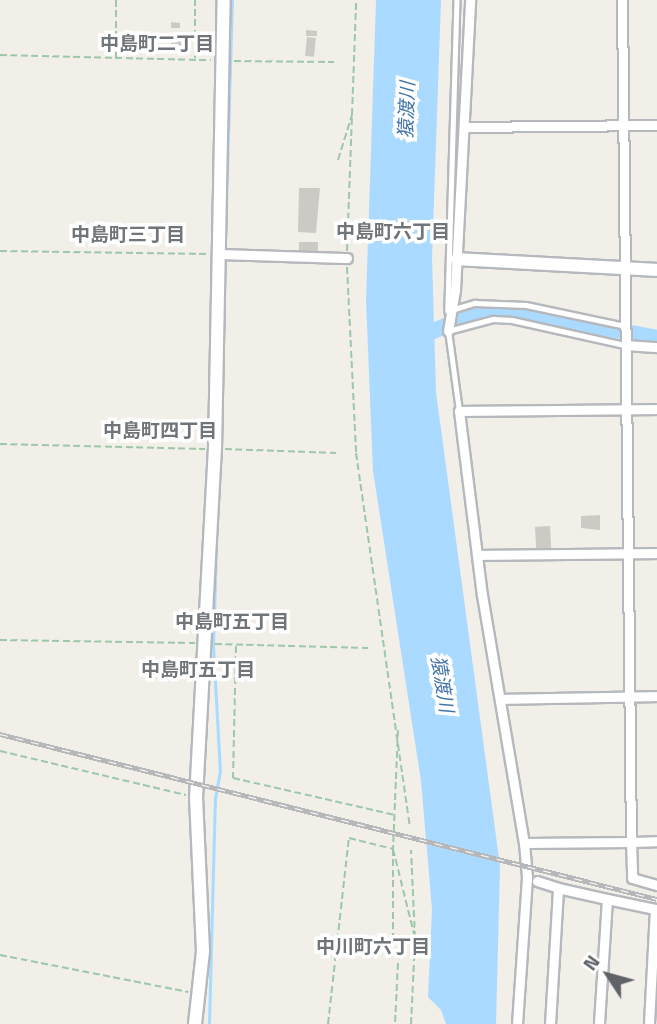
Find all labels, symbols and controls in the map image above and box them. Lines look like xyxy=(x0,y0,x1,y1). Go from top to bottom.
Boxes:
district label: 中島町二丁目 xyxy=(100,32,214,54)
water label: 猿渡川 xyxy=(394,81,418,139)
district label: 中島町六丁目 xyxy=(336,220,450,242)
district label: 中島町三丁目 xyxy=(71,223,185,245)
district label: 中島町四丁目 xyxy=(103,419,217,441)
district label: 中島町五丁目 xyxy=(175,610,289,632)
water label: 猿渡川 xyxy=(427,654,459,714)
district label: 中島町五丁目 xyxy=(141,658,255,680)
district label: 中川町六丁目 xyxy=(316,935,430,957)
north arrow xyxy=(573,940,643,1010)
text: N xyxy=(575,949,606,976)

